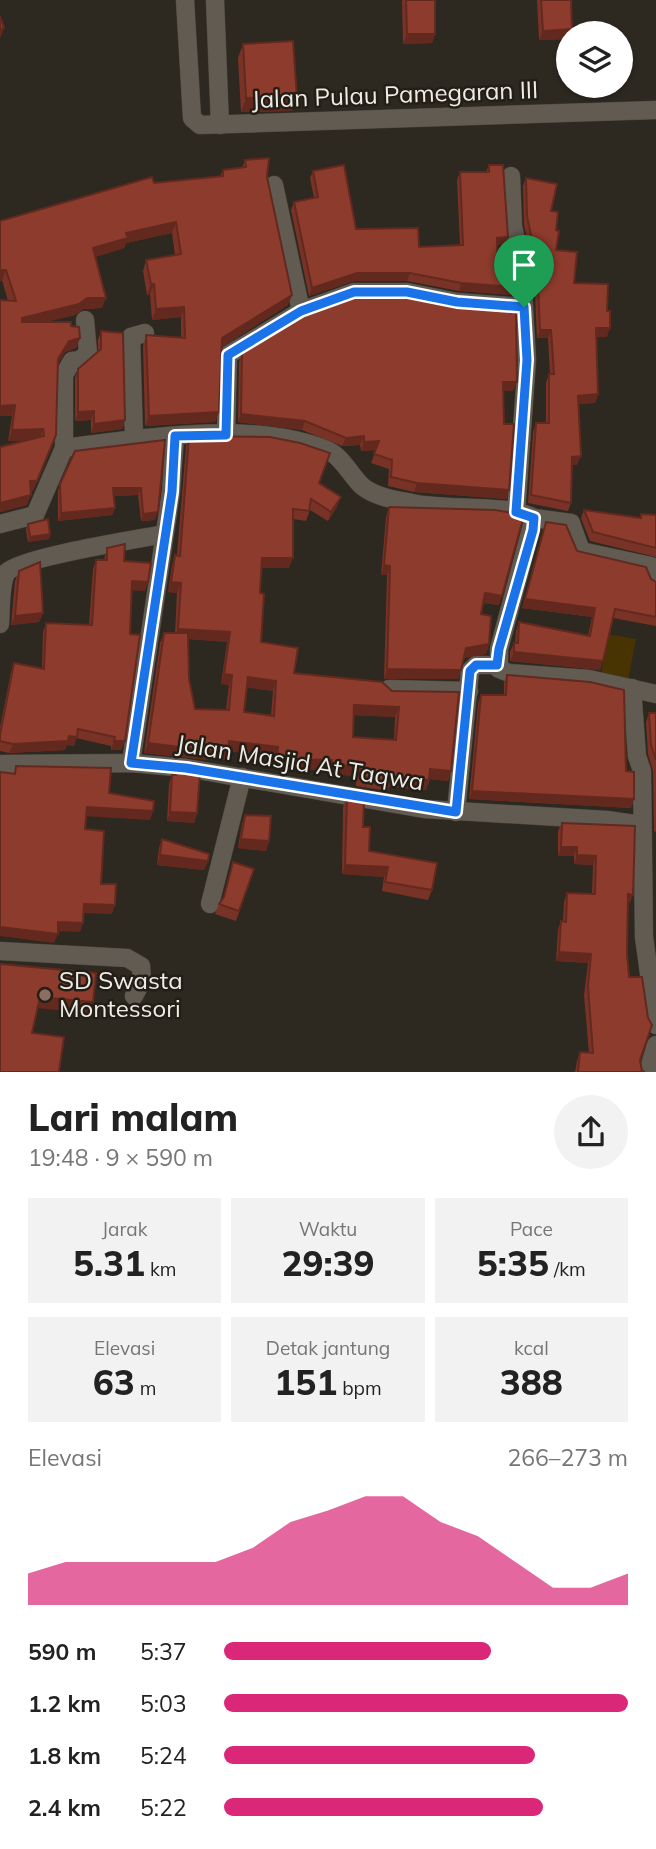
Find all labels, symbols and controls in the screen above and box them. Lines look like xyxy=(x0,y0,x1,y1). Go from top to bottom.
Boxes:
map controls xyxy=(556,21,633,98)
button: layers xyxy=(556,21,633,98)
street label: Jalan Pulau Pamegaran III xyxy=(251,74,539,114)
pin xyxy=(494,235,554,307)
icon: arrive xyxy=(505,246,543,284)
street label: Jalan Masjid At Taqwa xyxy=(174,728,426,796)
place label: SD Swasta Montessori xyxy=(59,965,183,1023)
marker: SD Swasta Montessori xyxy=(37,987,53,1003)
text: Lari malam xyxy=(28,1093,238,1141)
button: share xyxy=(554,1095,628,1169)
text: 19:48 · 9 × 590 m xyxy=(28,1143,213,1172)
text: Jarak xyxy=(102,1217,147,1241)
text: Waktu xyxy=(299,1217,357,1241)
text: Pace xyxy=(510,1217,553,1241)
text: 5.31 xyxy=(73,1241,145,1285)
text: 29:39 xyxy=(281,1241,375,1285)
text: 5:35 xyxy=(477,1241,549,1285)
text: km xyxy=(145,1257,176,1281)
text: /km xyxy=(549,1257,586,1281)
text: Elevasi xyxy=(94,1336,155,1360)
text: Detak jantung xyxy=(266,1336,390,1360)
text: kcal xyxy=(514,1336,549,1360)
text: 63 xyxy=(93,1360,135,1404)
text: 151 xyxy=(274,1360,337,1404)
text: 388 xyxy=(500,1360,563,1404)
text: m xyxy=(135,1376,157,1400)
text: bpm xyxy=(337,1376,382,1400)
text: Elevasi xyxy=(28,1443,102,1472)
text: 266–273 m xyxy=(507,1443,628,1472)
text: 590 m xyxy=(28,1637,96,1666)
text: 5:37 xyxy=(140,1637,187,1666)
text: 1.2 km xyxy=(28,1689,101,1718)
text: 5:03 xyxy=(140,1689,187,1718)
text: 1.8 km xyxy=(28,1741,101,1770)
text: 5:24 xyxy=(140,1741,187,1770)
text: 2.4 km xyxy=(28,1793,101,1822)
text: 5:22 xyxy=(140,1793,187,1822)

